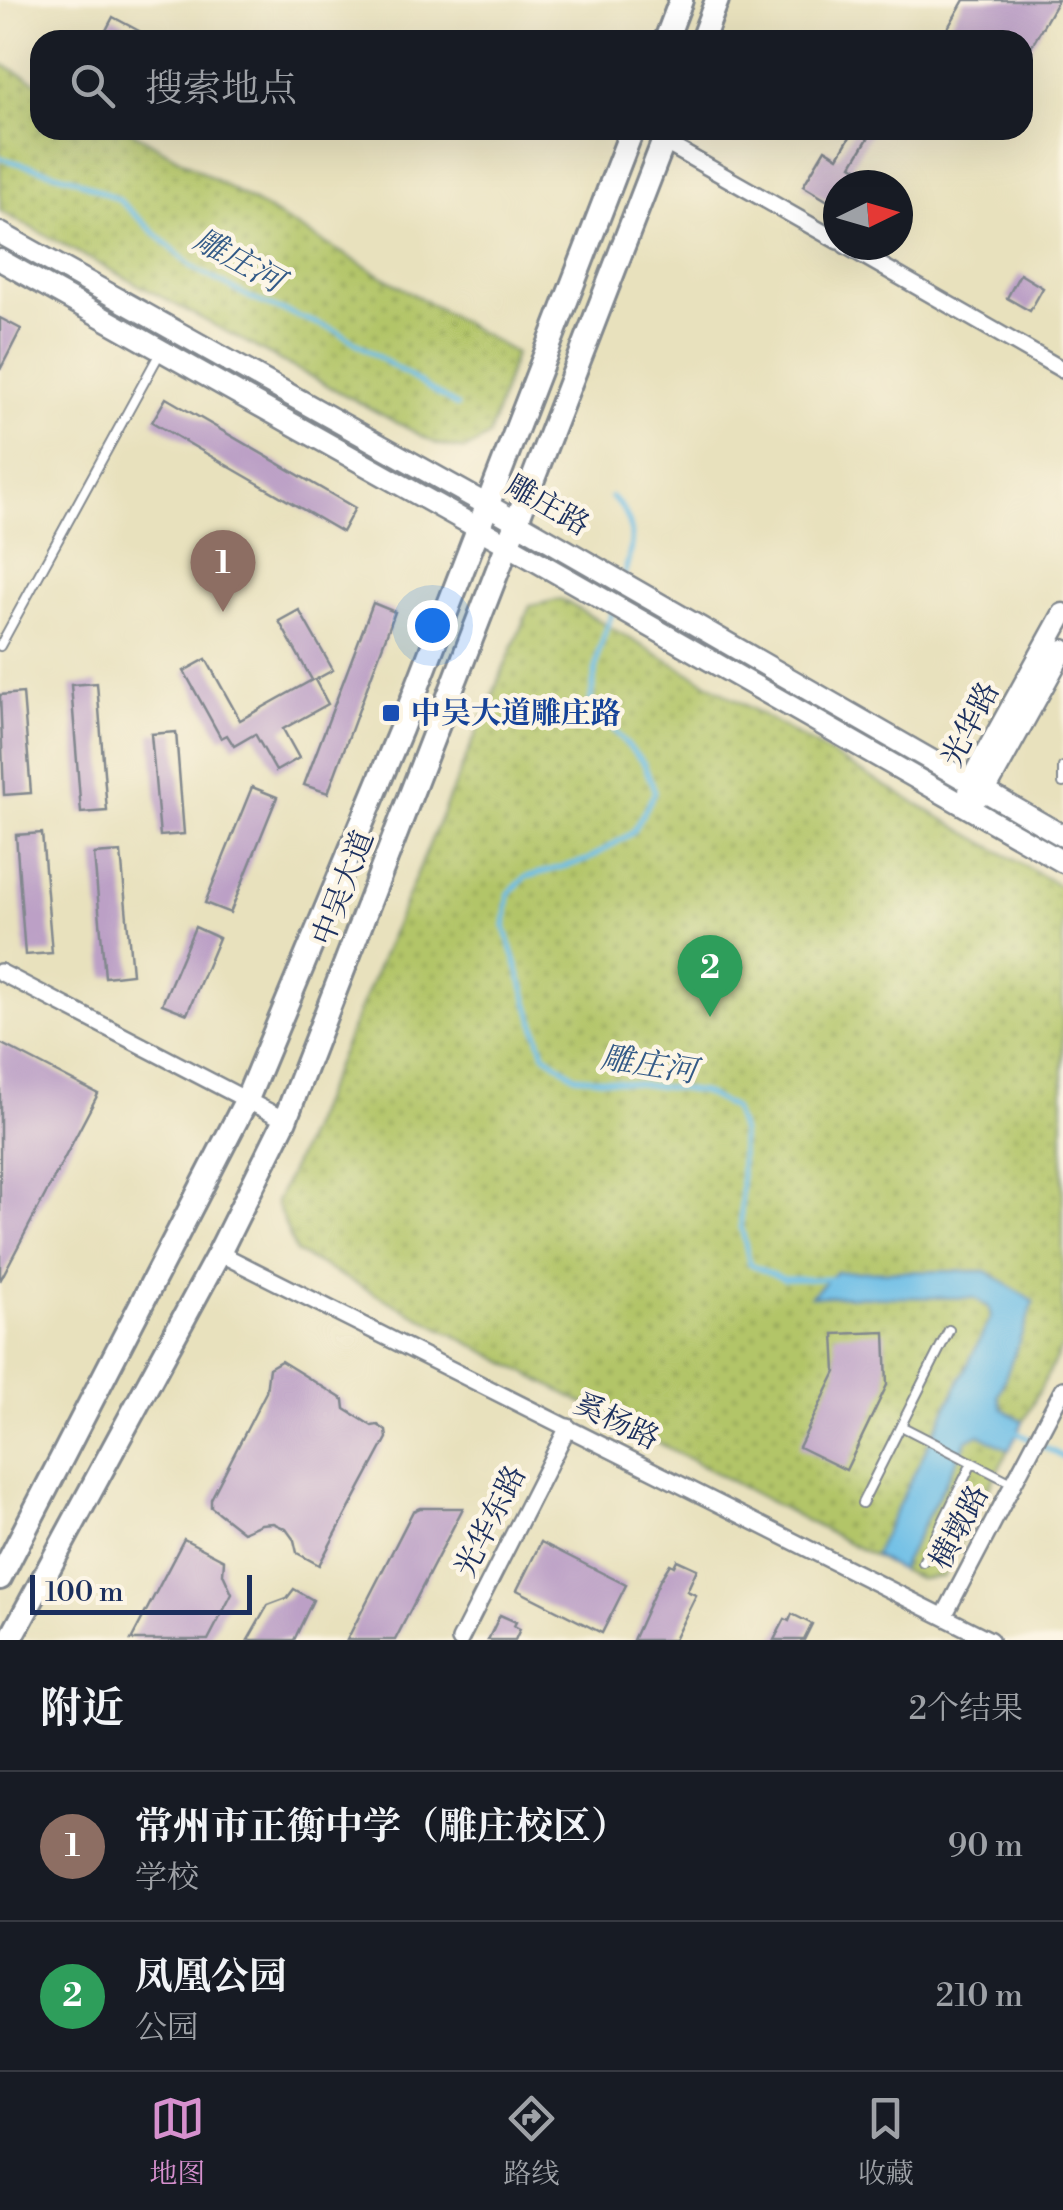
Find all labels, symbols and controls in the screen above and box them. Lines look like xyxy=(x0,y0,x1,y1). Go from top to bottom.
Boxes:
search box xyxy=(30,30,1033,140)
icon: search xyxy=(65,58,120,113)
text: 搜索地点 xyxy=(145,66,297,113)
north arrow xyxy=(823,170,913,260)
water label: 雕庄河 xyxy=(187,220,295,304)
street label: 雕庄路 xyxy=(499,467,596,545)
pin: 1 xyxy=(190,530,256,612)
your location xyxy=(407,600,458,651)
street label: 光华路 xyxy=(934,676,1008,773)
place label: 中吴大道雕庄路 xyxy=(411,695,621,733)
marker: 中吴大道雕庄路 xyxy=(380,702,402,724)
street label: 中吴大道 xyxy=(305,826,383,951)
pin: 2 xyxy=(678,934,742,1017)
water label: 雕庄河 xyxy=(598,1038,704,1093)
street label: 奚杨路 xyxy=(568,1385,665,1459)
street label: 光华东路 xyxy=(447,1459,535,1584)
street label: 横墩路 xyxy=(922,1479,998,1576)
scale bar xyxy=(30,1570,252,1614)
text: 100 m xyxy=(45,1575,124,1610)
text: 附近 xyxy=(40,1683,124,1736)
text: 2个结果 xyxy=(909,1689,1023,1729)
text: 常州市正衡中学（雕庄校区） xyxy=(135,1804,629,1851)
text: 1 xyxy=(65,1826,80,1866)
text: 90 m xyxy=(948,1826,1023,1866)
text: 学校 xyxy=(135,1858,199,1898)
text: 凤凰公园 xyxy=(135,1954,287,2001)
text: 2 xyxy=(62,1976,83,2016)
text: 210 m xyxy=(936,1976,1023,2016)
text: 公园 xyxy=(135,2008,199,2048)
tab: 地图 xyxy=(149,2091,205,2192)
tab: 路线 xyxy=(503,2091,560,2192)
tab: 收藏 xyxy=(858,2091,914,2192)

